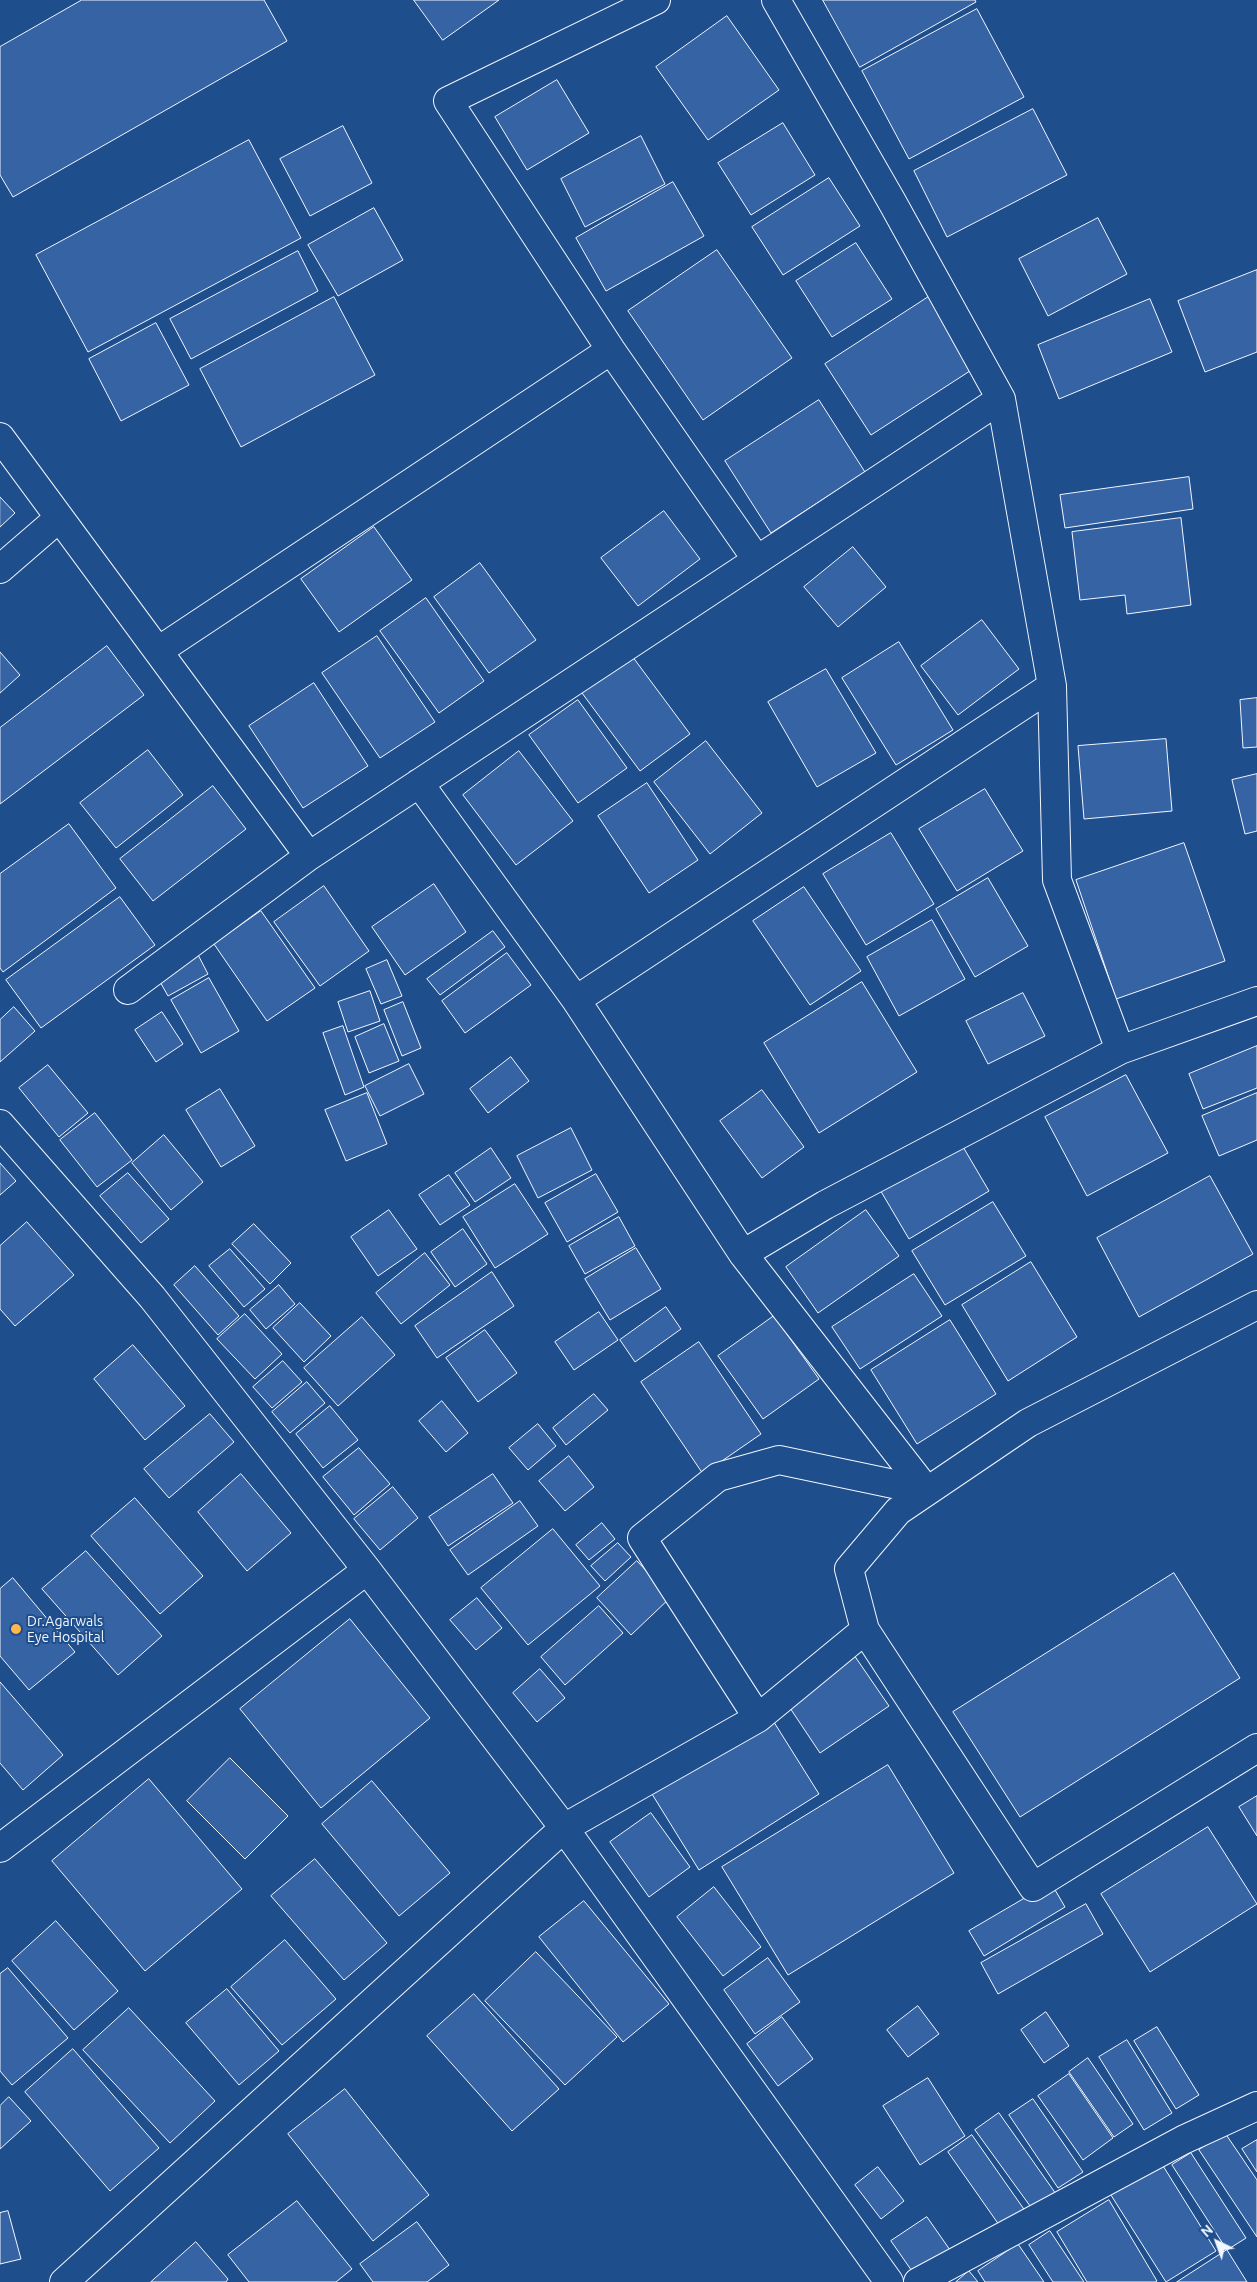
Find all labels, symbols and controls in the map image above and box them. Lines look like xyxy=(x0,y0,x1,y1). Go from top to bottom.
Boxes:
place label: Dr.Agarwals Eye Hospital xyxy=(27,1613,104,1645)
marker: Dr.Agarwals Eye Hospital xyxy=(9,1622,23,1636)
north arrow xyxy=(1192,2217,1242,2267)
text: N xyxy=(1198,2221,1216,2240)

